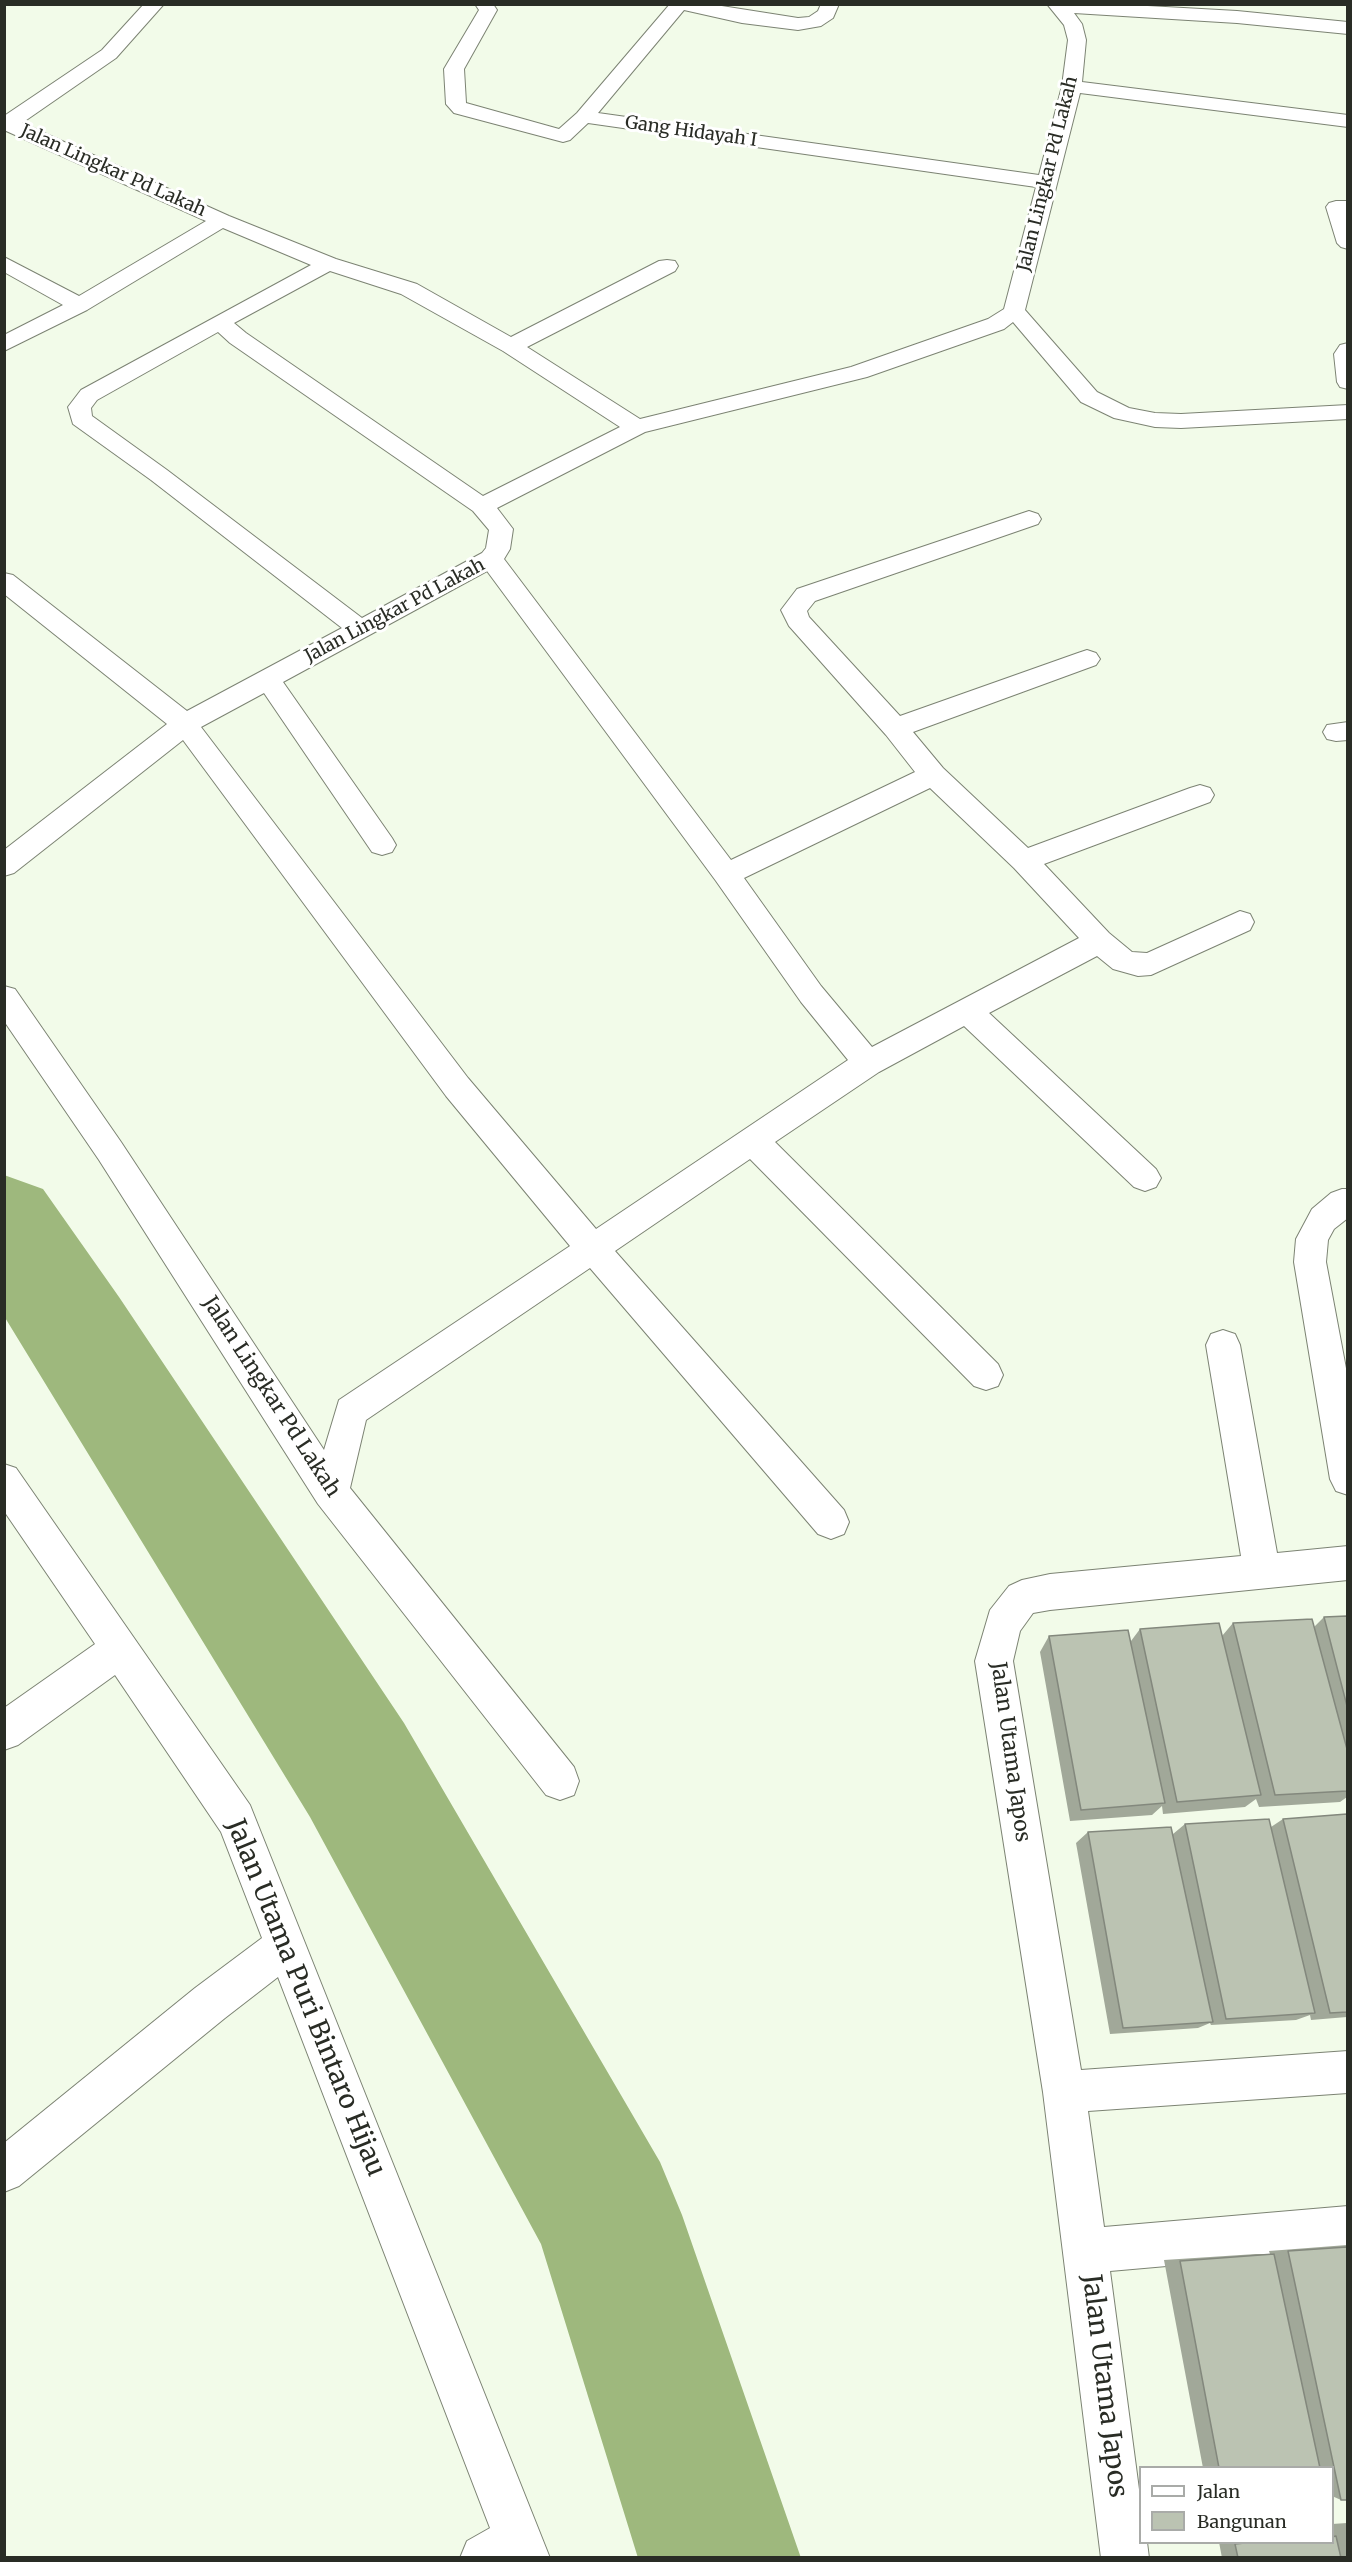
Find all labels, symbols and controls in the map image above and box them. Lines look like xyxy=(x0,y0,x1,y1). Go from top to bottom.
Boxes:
street label: Jalan Lingkar Pd Lakah xyxy=(1013,74,1083,274)
street label: Gang Hidayah I xyxy=(624,112,758,152)
street label: Jalan Lingkar Pd Lakah xyxy=(17,120,209,222)
street label: Jalan Lingkar Pd Lakah xyxy=(301,554,489,668)
street label: Jalan Lingkar Pd Lakah xyxy=(197,1292,345,1502)
street label: Jalan Utama Japos xyxy=(985,1660,1035,1844)
street label: Jalan Utama Puri Bintaro Hijau xyxy=(219,1815,391,2181)
street label: Jalan Utama Japos xyxy=(1075,2273,1133,2499)
legend xyxy=(1139,2466,1334,2544)
text: Jalan xyxy=(1197,2480,1240,2503)
text: Bangunan xyxy=(1197,2510,1287,2533)

